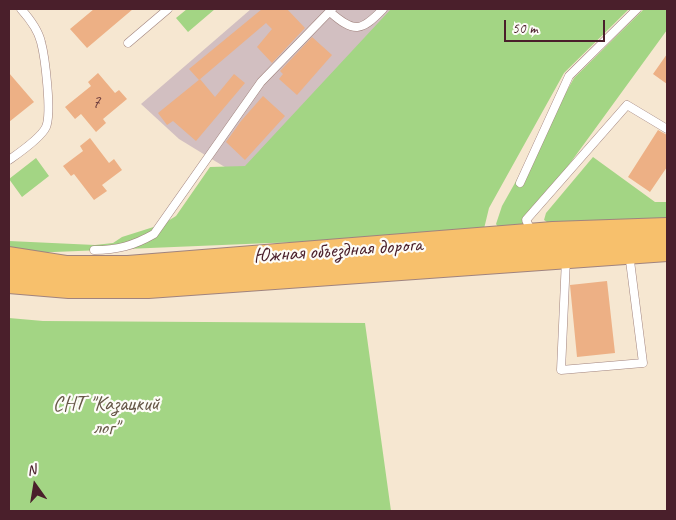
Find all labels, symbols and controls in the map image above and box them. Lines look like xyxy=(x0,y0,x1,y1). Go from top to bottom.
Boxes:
scale bar xyxy=(506,10,607,42)
text: 50 m xyxy=(512,19,538,38)
house number: 7 xyxy=(92,92,100,114)
street label: Южная объездная дорога xyxy=(253,233,423,269)
park label: СНТ "Казацкий лог" xyxy=(53,391,159,441)
north arrow xyxy=(10,460,60,510)
text: N xyxy=(25,461,38,479)

